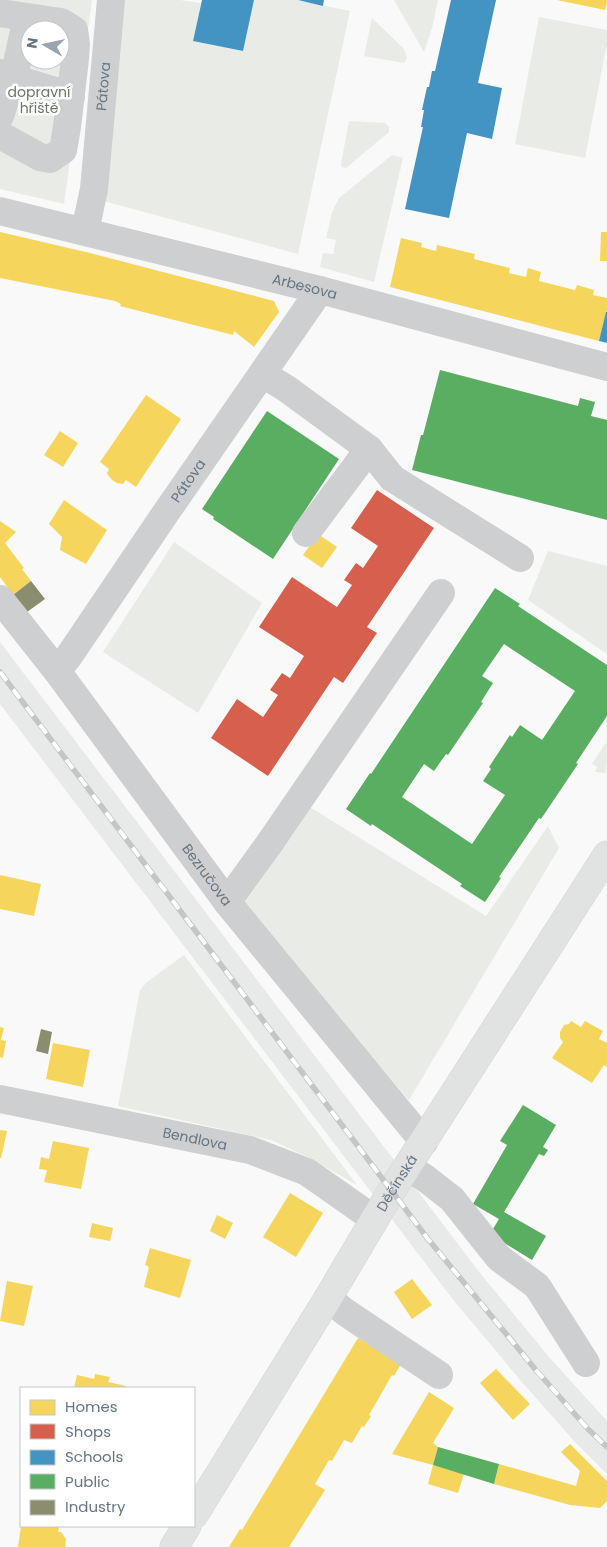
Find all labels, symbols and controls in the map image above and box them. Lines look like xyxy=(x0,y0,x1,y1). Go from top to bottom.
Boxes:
north arrow xyxy=(20,20,70,70)
text: N xyxy=(21,36,43,50)
street label: Pátova xyxy=(91,61,115,112)
park label: dopravní hřiště xyxy=(8,82,71,118)
street label: Arbesova xyxy=(270,269,340,304)
street label: Pátova xyxy=(166,455,210,507)
street label: Bezručova xyxy=(177,840,237,910)
street label: Bendlova xyxy=(161,1122,229,1155)
street label: Děčínská xyxy=(372,1151,422,1215)
legend xyxy=(20,1387,195,1527)
text: Homes xyxy=(65,1396,118,1417)
text: Shops xyxy=(65,1421,111,1442)
text: Schools xyxy=(65,1446,123,1467)
text: Public xyxy=(65,1471,110,1492)
text: Industry xyxy=(65,1496,126,1517)

